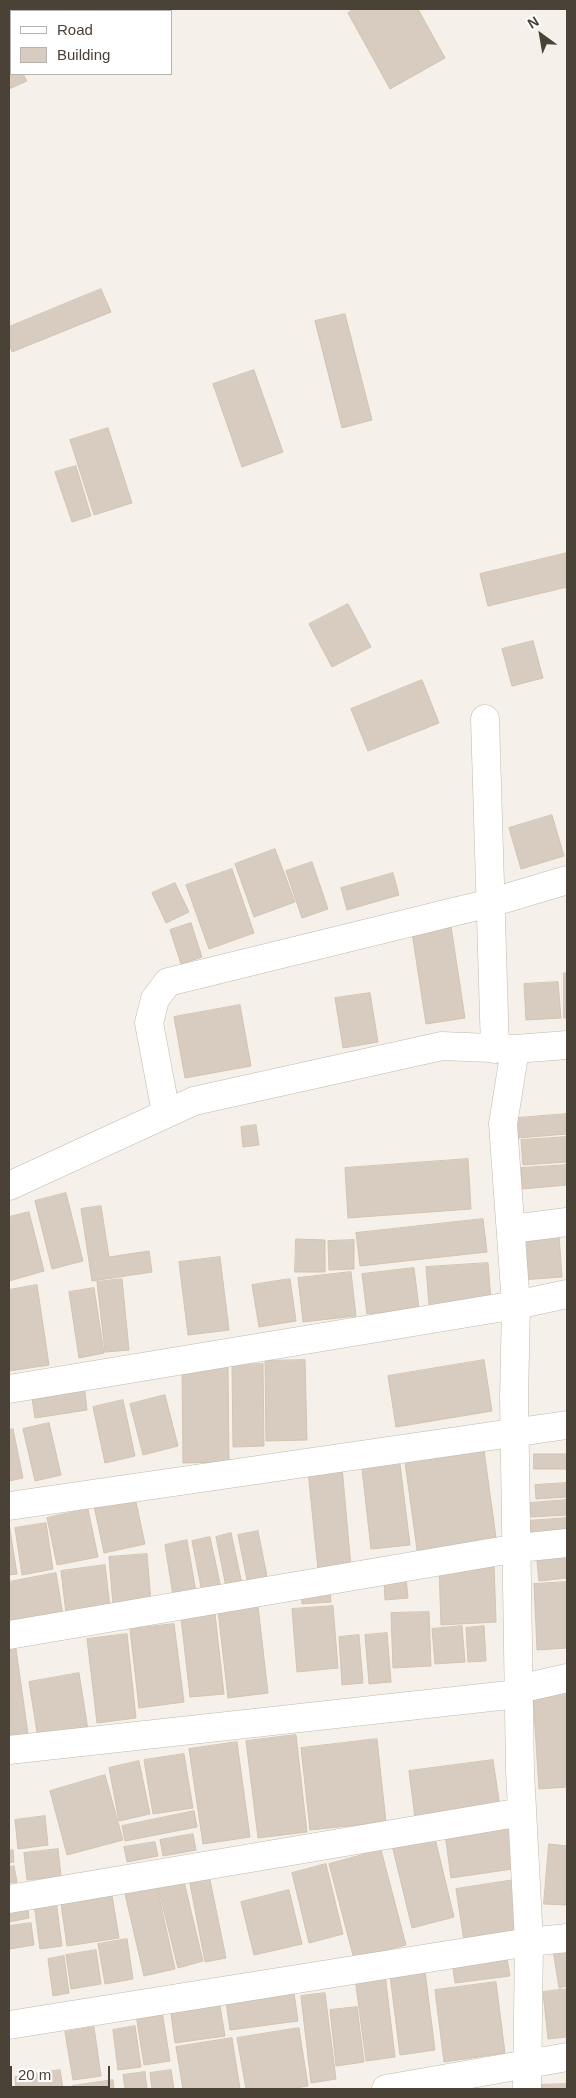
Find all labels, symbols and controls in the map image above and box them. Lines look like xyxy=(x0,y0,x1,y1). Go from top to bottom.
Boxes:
legend xyxy=(10,10,172,75)
north arrow xyxy=(516,10,566,60)
text: N xyxy=(525,13,542,32)
text: Road xyxy=(57,21,93,38)
text: Building xyxy=(57,46,110,63)
scale bar xyxy=(12,2056,112,2088)
text: 20 m xyxy=(18,2066,51,2083)

